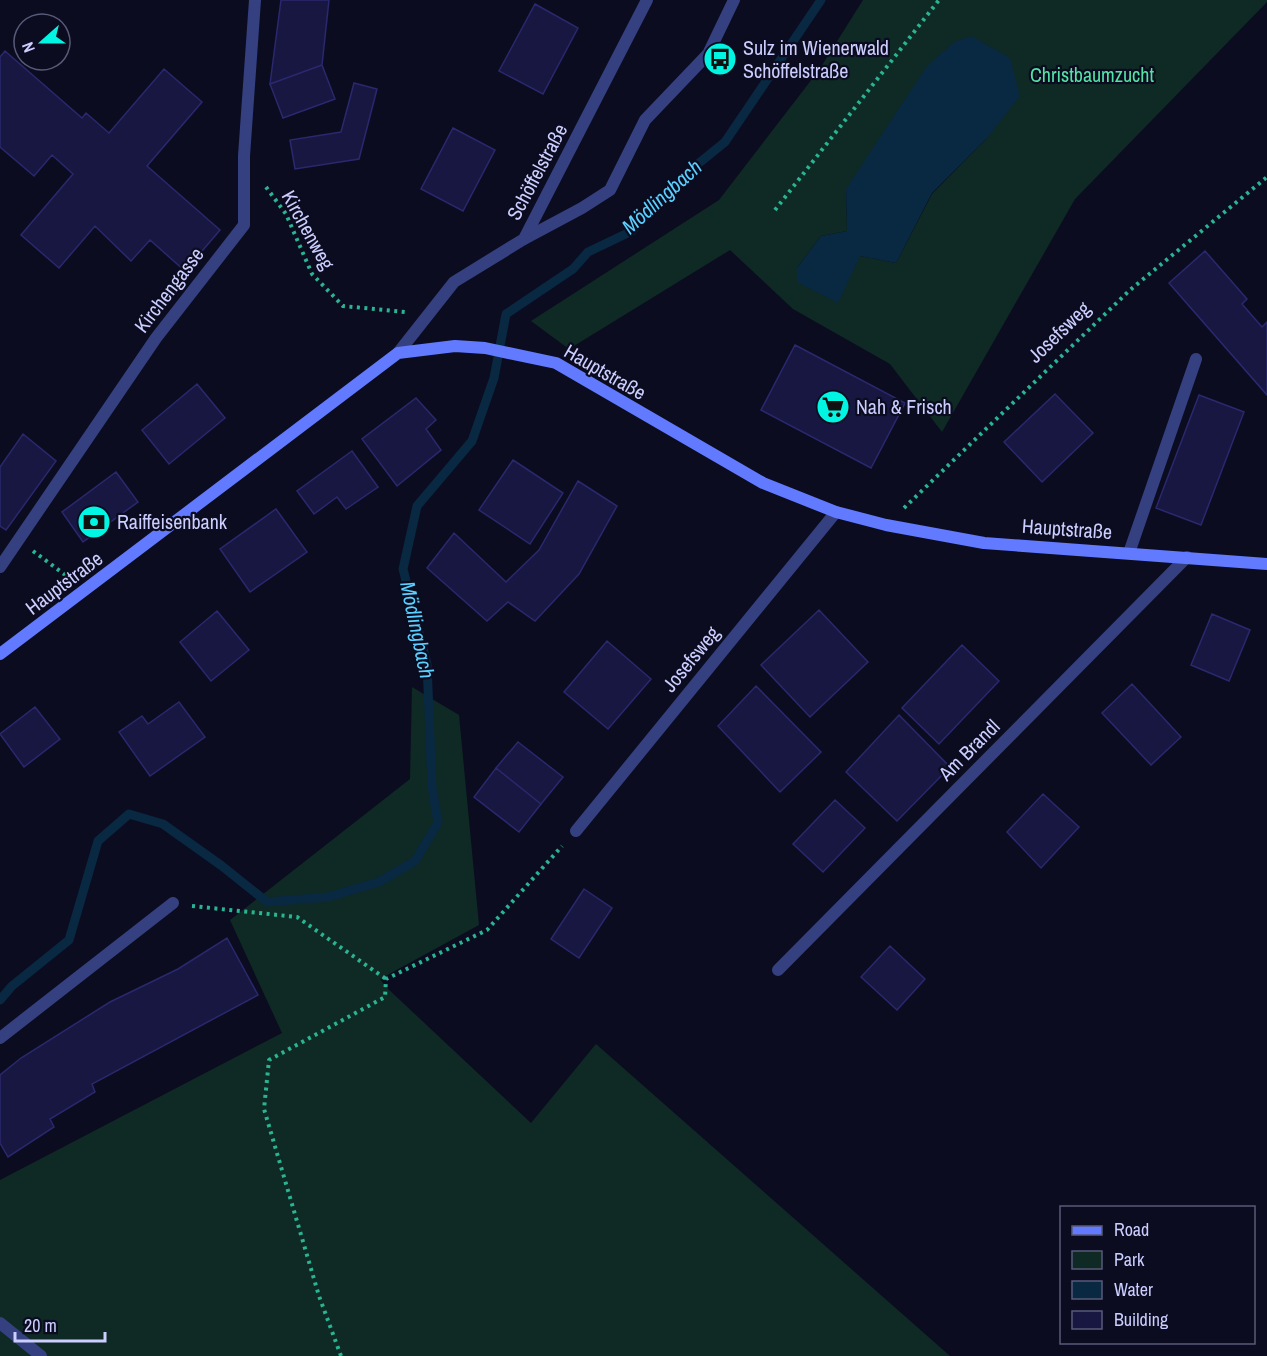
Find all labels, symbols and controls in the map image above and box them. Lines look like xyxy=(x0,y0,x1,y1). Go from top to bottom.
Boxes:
north arrow xyxy=(12,12,72,72)
place label: Sulz im Wienerwald Schöffelstraße xyxy=(743,34,889,84)
text: N xyxy=(16,39,40,56)
bus stop icon: Sulz im Wienerwald Schöffelstraße xyxy=(702,41,738,77)
park label: Christbaumzucht xyxy=(1030,61,1154,88)
street label: Schöffelstraße xyxy=(500,119,573,225)
water label: Mödlingbach xyxy=(615,153,708,240)
street label: Kirchenweg xyxy=(276,185,341,274)
street label: Kirchengasse xyxy=(128,242,210,338)
street label: Josefsweg xyxy=(1021,295,1096,368)
street label: Hauptstraße xyxy=(559,337,651,406)
supermarket icon: Nah & Frisch xyxy=(815,389,851,425)
place label: Nah & Frisch xyxy=(856,393,952,420)
bank icon: Raiffeisenbank xyxy=(76,504,112,540)
place label: Raiffeisenbank xyxy=(117,508,228,535)
street label: Hauptstraße xyxy=(1021,512,1113,545)
street label: Hauptstraße xyxy=(20,545,108,621)
water label: Mödlingbach xyxy=(393,579,442,681)
street label: Josefsweg xyxy=(656,620,725,697)
street label: Am Brandl xyxy=(931,713,1005,787)
legend xyxy=(1060,1206,1255,1344)
text: Road xyxy=(1114,1217,1149,1242)
text: Park xyxy=(1114,1247,1145,1272)
text: Water xyxy=(1114,1277,1153,1302)
scale bar xyxy=(15,1305,105,1343)
text: Building xyxy=(1114,1307,1169,1332)
text: 20 m xyxy=(24,1313,57,1338)

